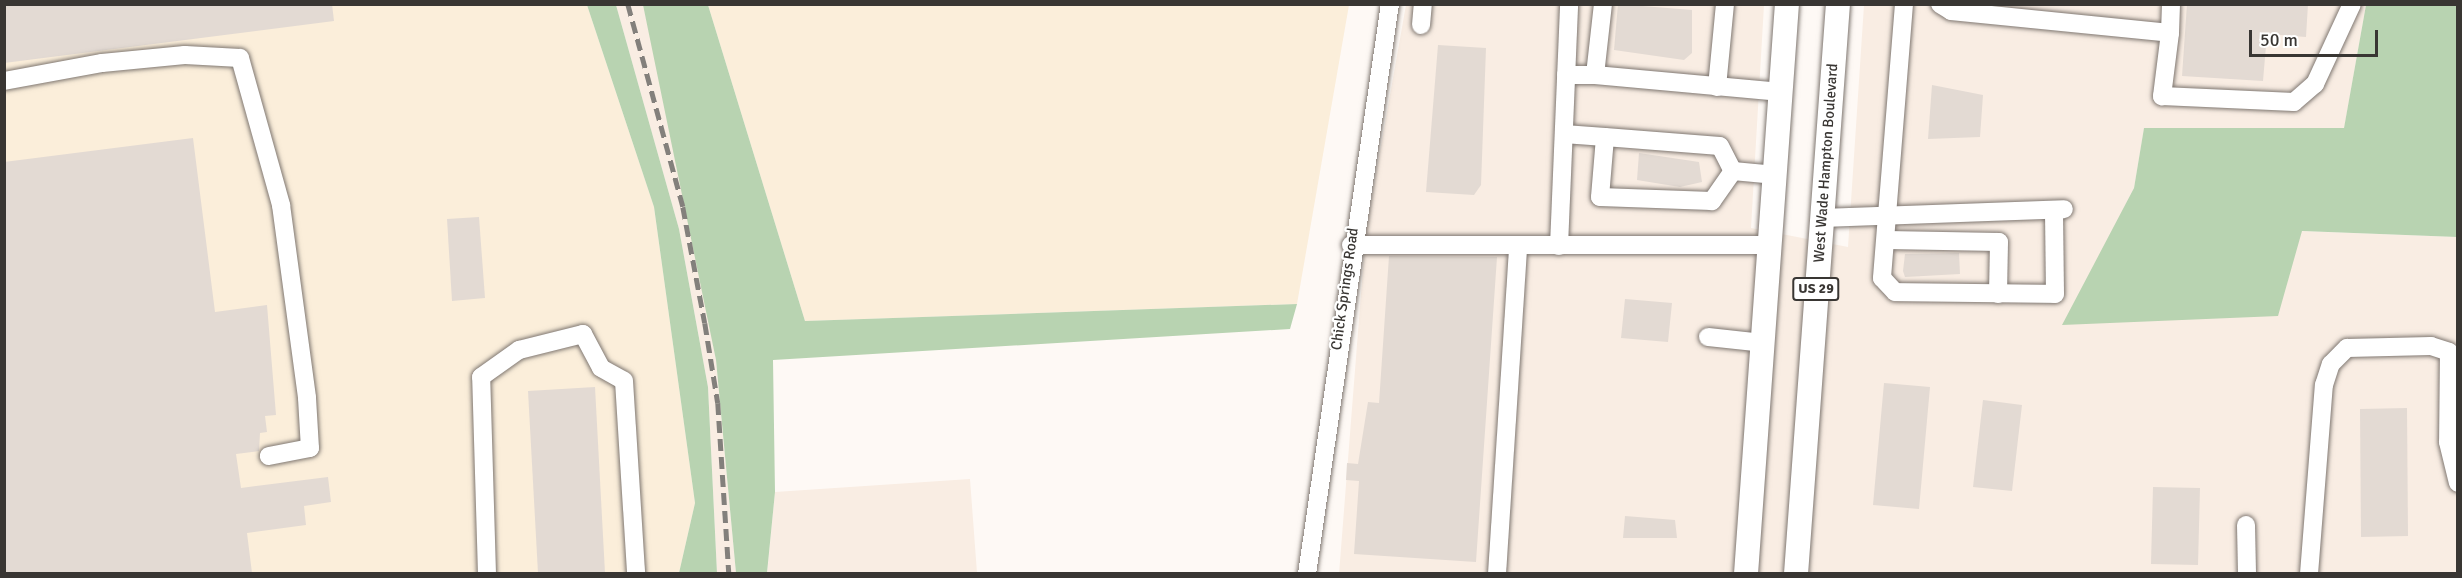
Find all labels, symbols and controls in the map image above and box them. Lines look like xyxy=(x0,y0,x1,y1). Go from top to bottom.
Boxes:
scale bar xyxy=(2252,18,2381,56)
text: 50 m xyxy=(2260,29,2298,51)
street label: West Wade Hampton Boulevard xyxy=(1810,63,1842,263)
street label: Chick Springs Road xyxy=(1328,227,1362,351)
road number: US 29 xyxy=(1792,278,1840,300)

